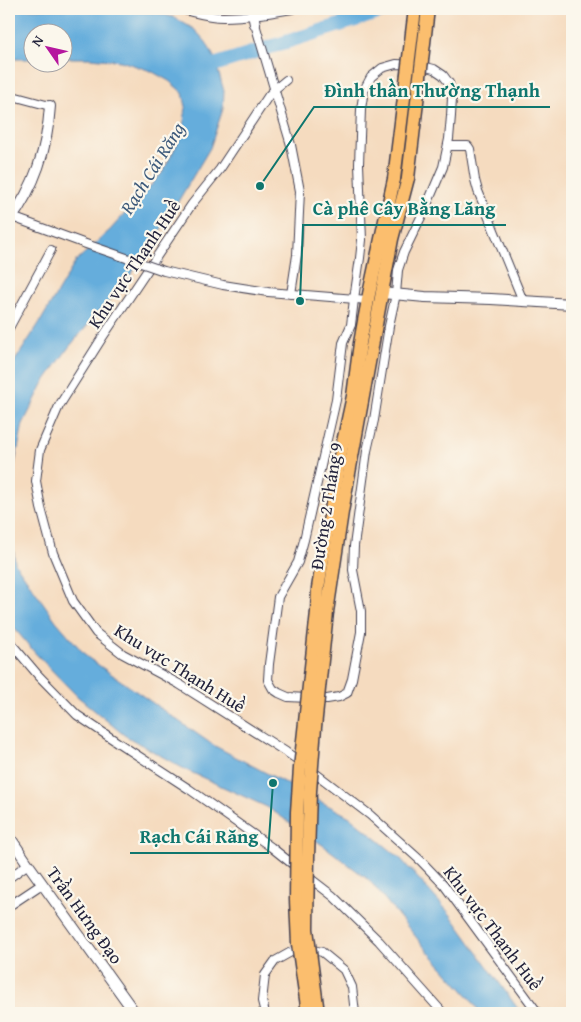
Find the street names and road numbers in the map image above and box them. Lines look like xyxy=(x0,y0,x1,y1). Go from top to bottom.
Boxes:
street label: Khu vực Thạnh Huề xyxy=(81,194,187,334)
street label: Đường 2 Tháng 9 xyxy=(303,440,349,572)
street label: Khu vực Thạnh Huề xyxy=(109,617,251,719)
street label: Khu vực Thạnh Huề xyxy=(437,860,549,996)
street label: Trần Hưng Đạo xyxy=(40,861,130,969)

